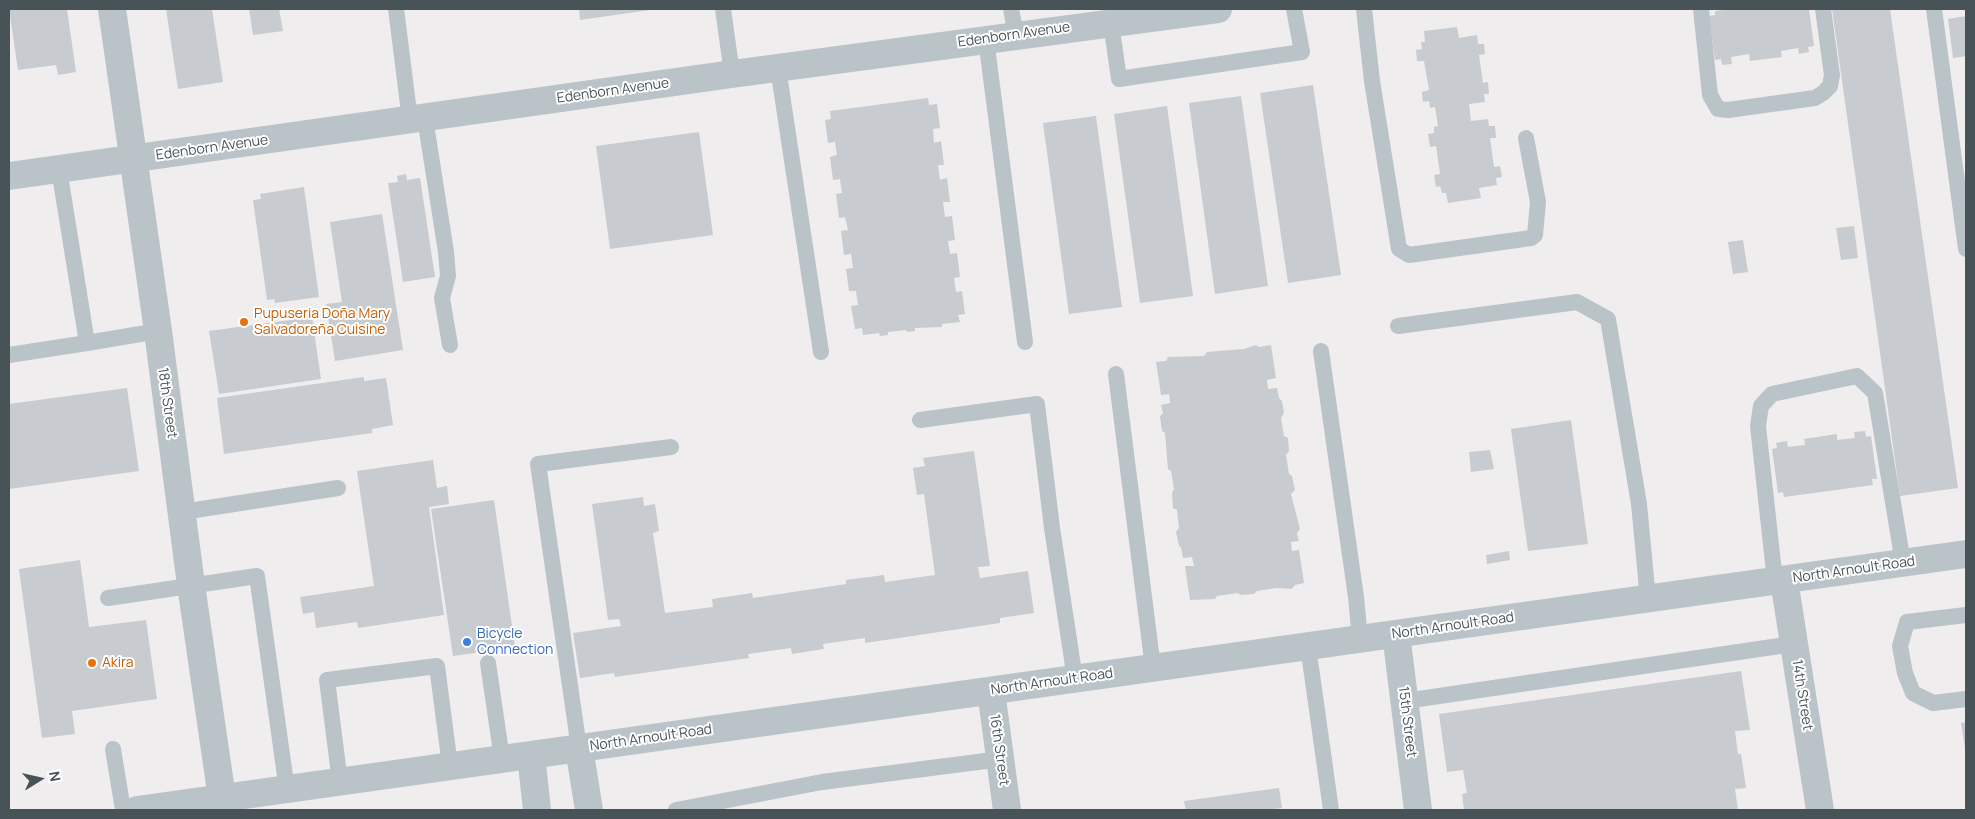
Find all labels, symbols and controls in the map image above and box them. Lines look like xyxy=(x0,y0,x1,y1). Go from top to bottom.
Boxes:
street label: Edenborn Avenue xyxy=(957,19,1071,51)
street label: Edenborn Avenue xyxy=(556,75,670,107)
street label: Edenborn Avenue xyxy=(155,132,269,164)
place label: Pupuseria Doña Mary Salvadoreña Cuisine xyxy=(254,306,390,338)
marker: Pupuseria Doña Mary Salvadoreña Cuisine xyxy=(238,316,250,328)
street label: 18th Street xyxy=(154,366,180,440)
street label: North Arnoult Road xyxy=(1792,553,1916,587)
street label: North Arnoult Road xyxy=(1391,609,1515,643)
place label: Bicycle Connection xyxy=(477,626,553,658)
marker: Bicycle Connection xyxy=(461,636,473,648)
place label: Akira xyxy=(102,655,134,671)
marker: Akira xyxy=(86,657,98,669)
street label: 14th Street xyxy=(1788,658,1816,732)
street label: North Arnoult Road xyxy=(990,665,1114,699)
street label: 15th Street xyxy=(1394,686,1420,758)
street label: 16th Street xyxy=(986,713,1012,787)
street label: North Arnoult Road xyxy=(589,721,713,755)
north arrow xyxy=(15,754,65,804)
text: N xyxy=(45,770,65,783)

